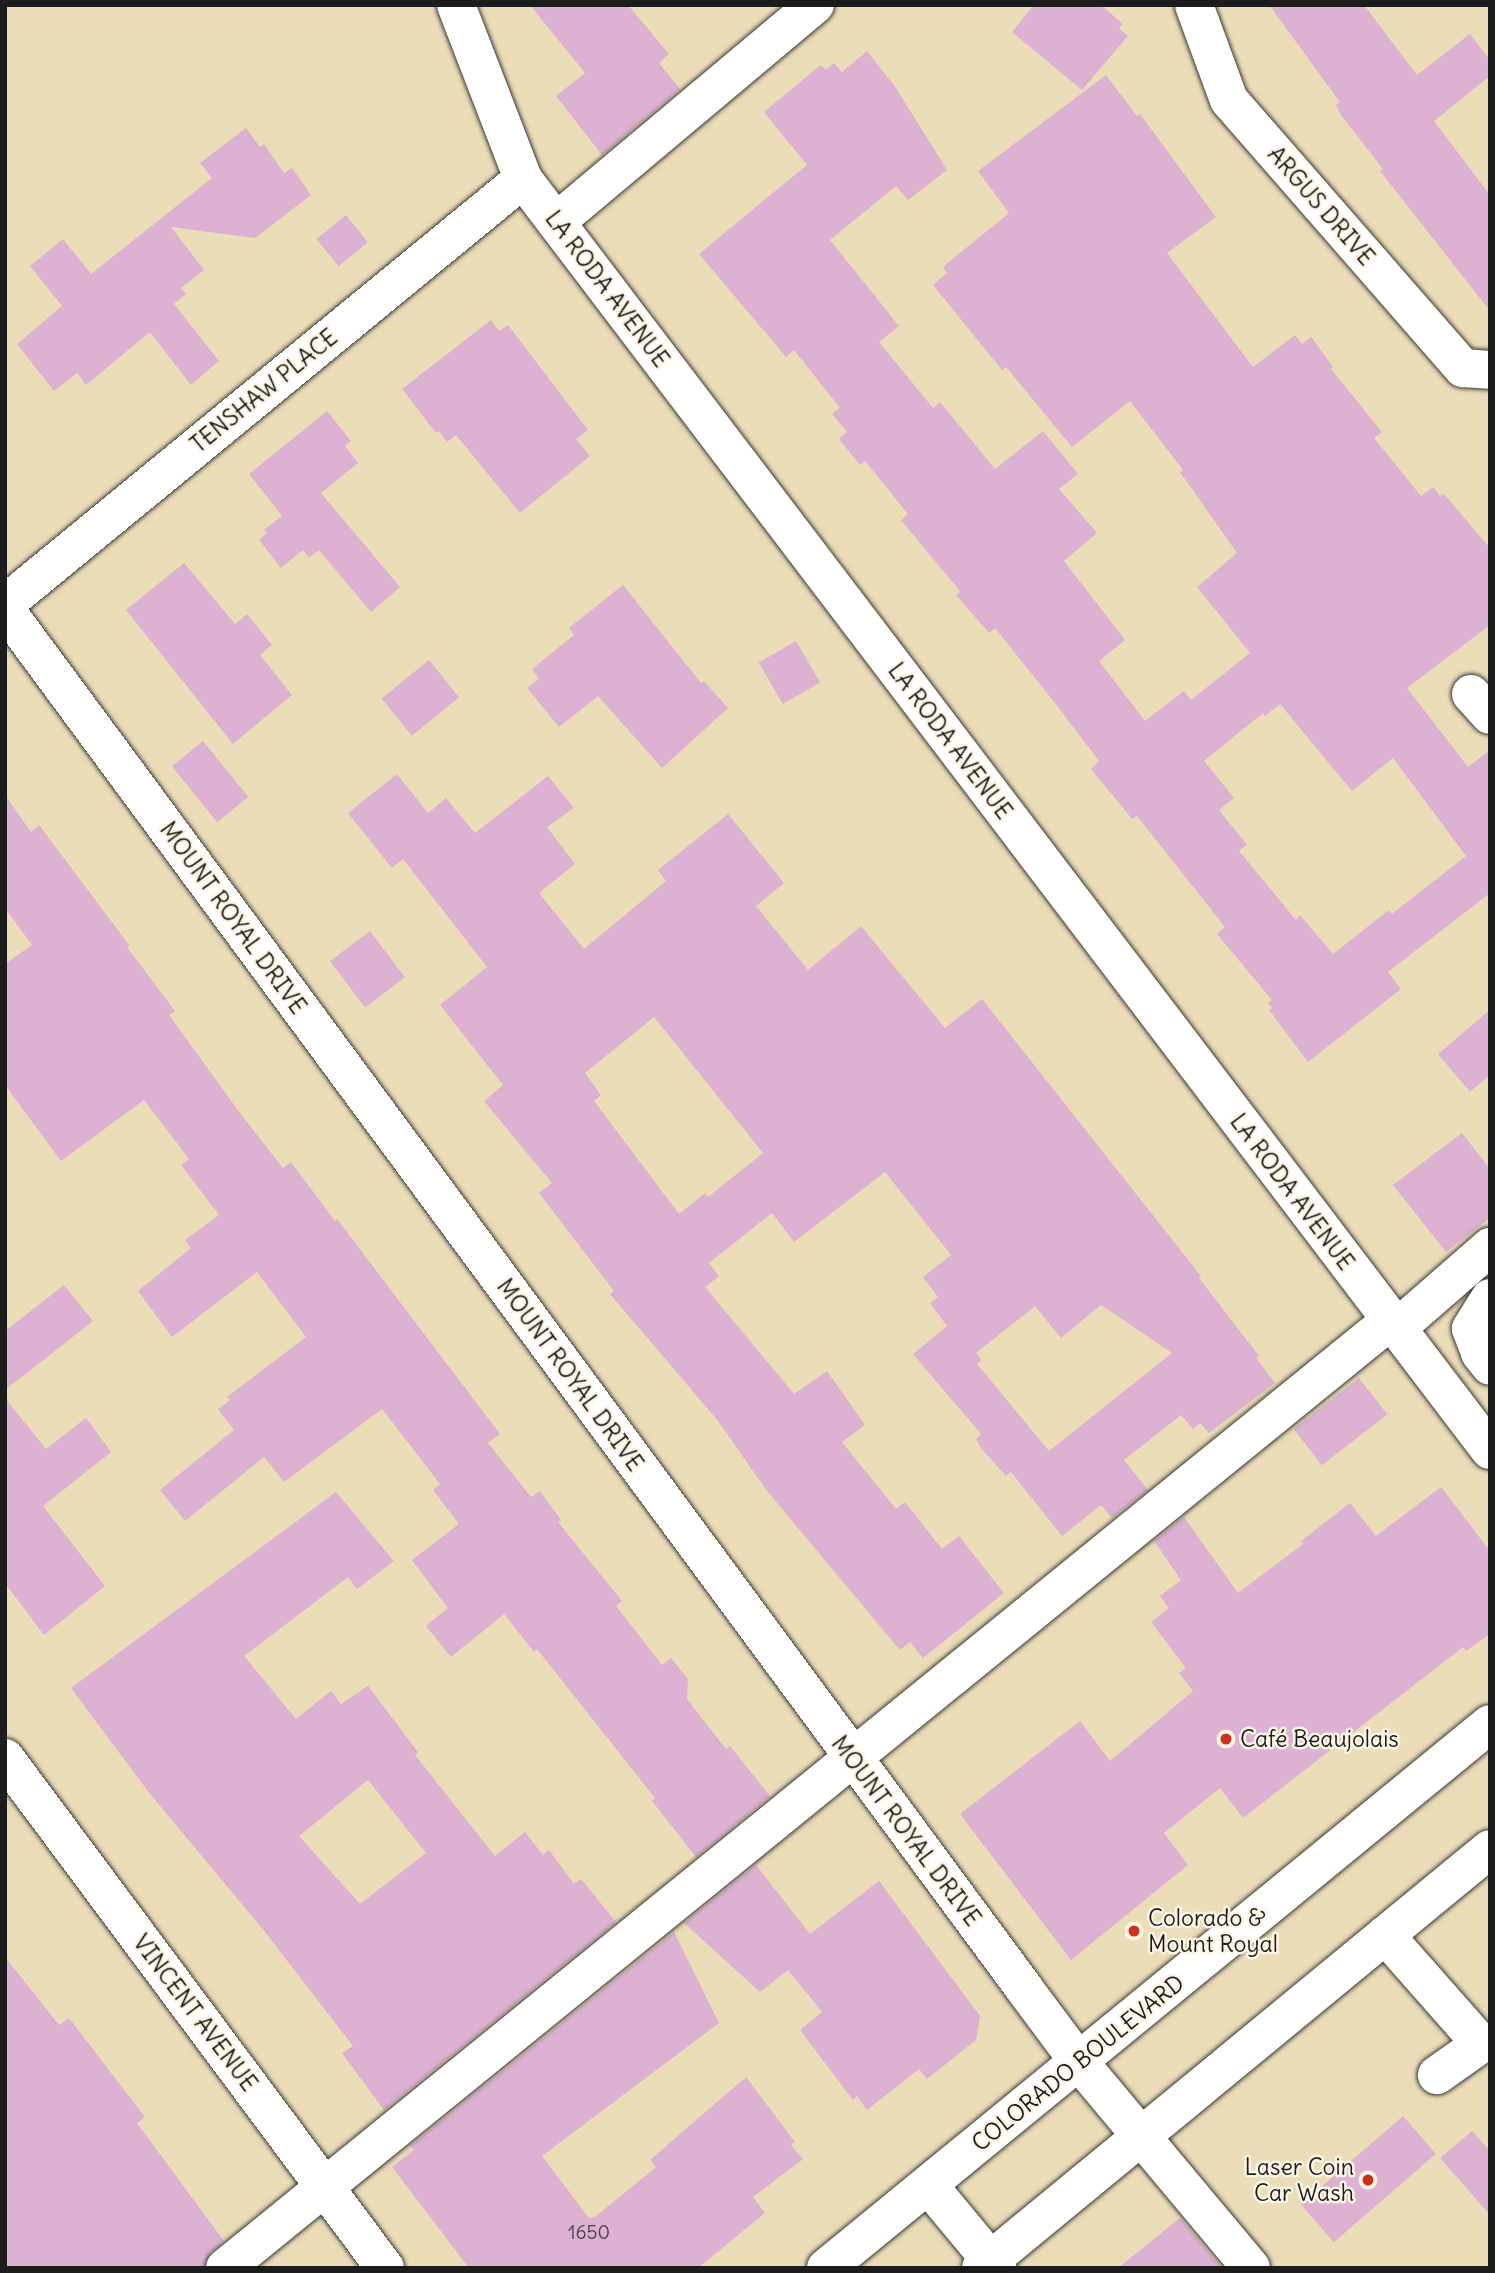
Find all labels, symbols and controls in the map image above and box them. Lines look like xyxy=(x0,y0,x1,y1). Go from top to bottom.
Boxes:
street label: ARGUS DRIVE xyxy=(1262,141,1380,271)
street label: LA RODA AVENUE xyxy=(539,205,675,373)
street label: TENSHAW PLACE xyxy=(185,323,343,459)
street label: LA RODA AVENUE xyxy=(882,657,1018,825)
street label: MOUNT ROYAL DRIVE xyxy=(154,816,312,1020)
street label: LA RODA AVENUE xyxy=(1224,1108,1360,1276)
street label: MOUNT ROYAL DRIVE xyxy=(491,1273,649,1477)
place label: Café Beaujolais xyxy=(1240,1725,1399,1753)
street label: MOUNT ROYAL DRIVE xyxy=(825,1730,987,1932)
marker: Café Beaujolais xyxy=(1218,1731,1234,1747)
place label: Colorado & Mount Royal xyxy=(1148,1904,1278,1958)
marker: Colorado & Mount Royal xyxy=(1126,1923,1142,1939)
street label: VINCENT AVENUE xyxy=(127,1929,263,2097)
street label: COLORADO BOULEVARD xyxy=(966,1969,1190,2157)
place label: Laser Coin Car Wash xyxy=(1244,2153,1354,2207)
marker: Laser Coin Car Wash xyxy=(1360,2172,1376,2188)
house number: 1650 xyxy=(568,2222,610,2244)

